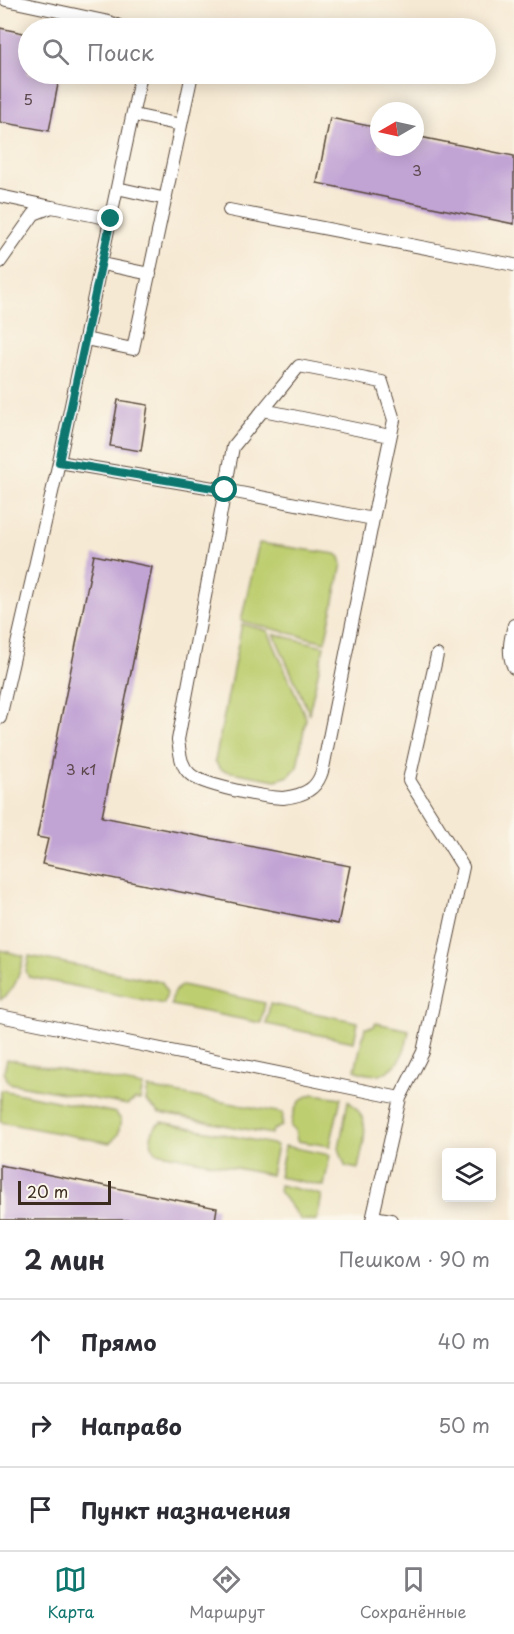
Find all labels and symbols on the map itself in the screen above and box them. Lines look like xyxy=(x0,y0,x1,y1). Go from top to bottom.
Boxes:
house number: 5 xyxy=(23,87,33,110)
north arrow xyxy=(370,102,424,156)
house number: 3 xyxy=(412,158,422,181)
route end xyxy=(97,205,123,231)
route start xyxy=(211,476,237,502)
house number: 3 к1 xyxy=(66,757,96,780)
scale bar xyxy=(18,1178,111,1206)

